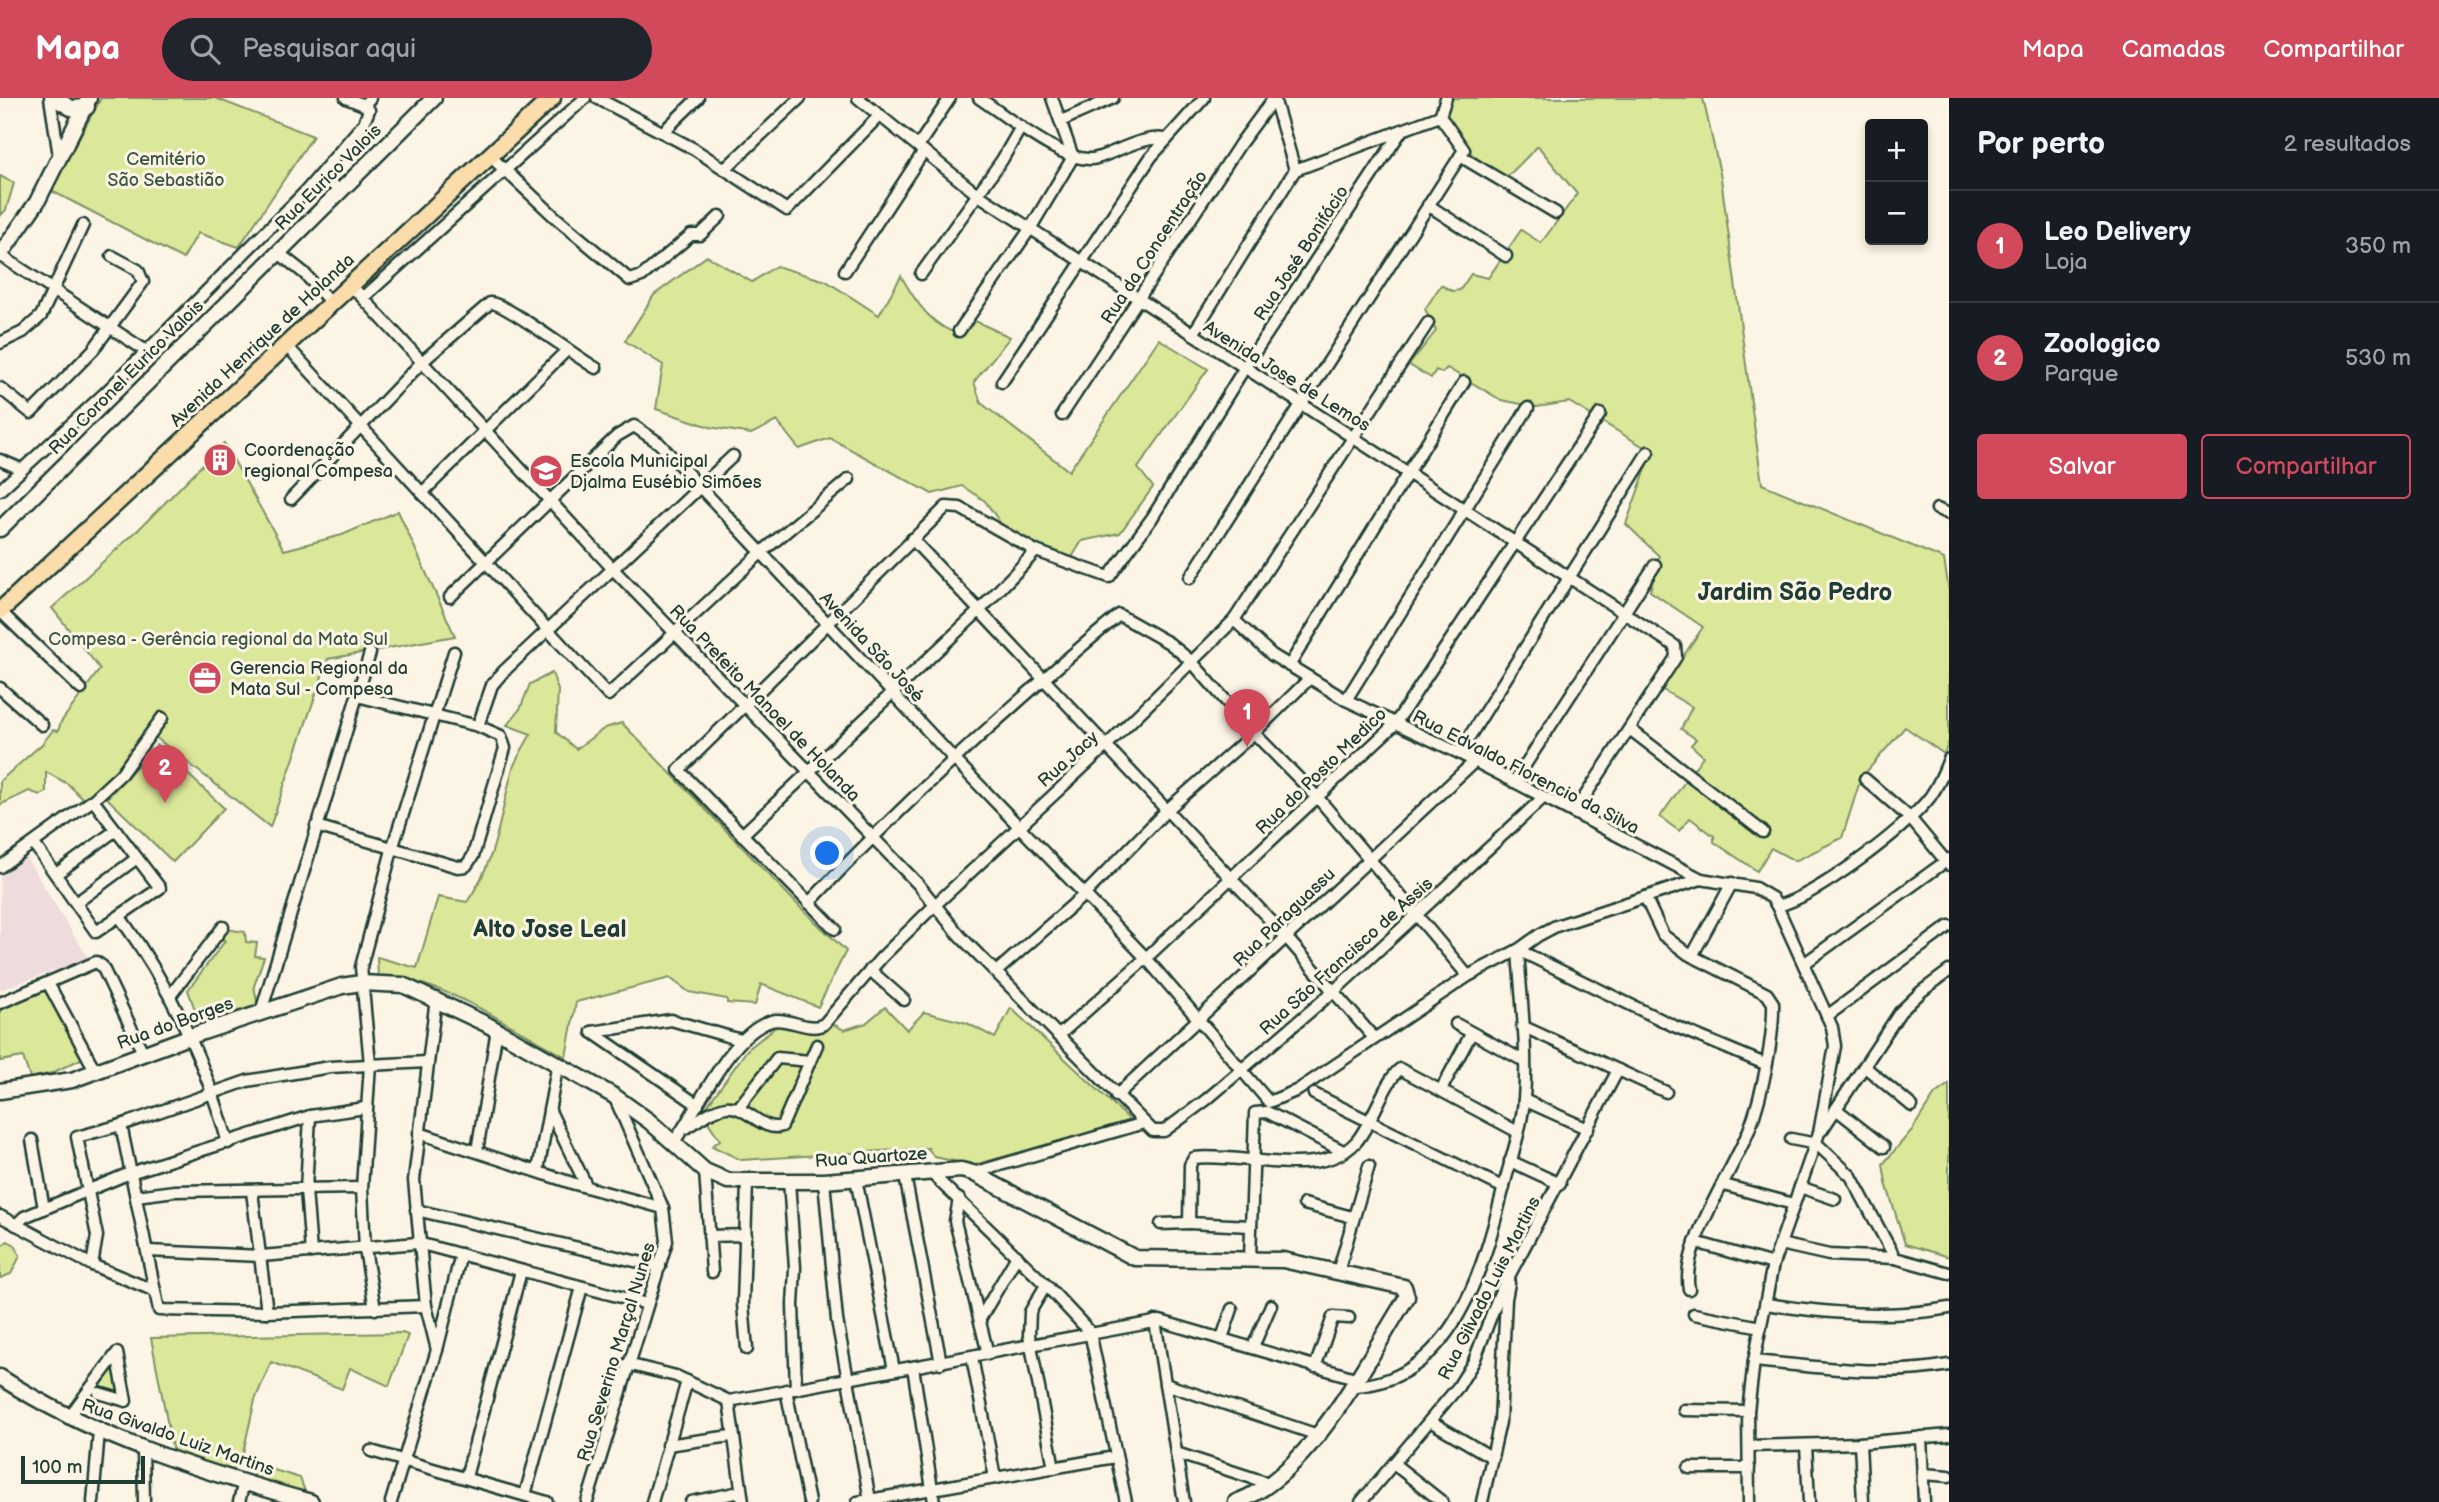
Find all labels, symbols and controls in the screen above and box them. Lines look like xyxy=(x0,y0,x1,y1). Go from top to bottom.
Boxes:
search box xyxy=(162,18,652,81)
text: Mapa xyxy=(35,29,120,69)
icon: search xyxy=(186,30,224,68)
text: Pesquisar aqui xyxy=(242,34,416,65)
text: Mapa xyxy=(2022,35,2084,64)
text: Camadas xyxy=(2122,35,2225,64)
text: Compartilhar xyxy=(2263,35,2404,64)
map controls xyxy=(1865,119,1928,245)
button: + xyxy=(1865,119,1928,182)
street label: Rua Eurico Valois xyxy=(271,120,386,235)
text: Por perto xyxy=(1977,126,2105,162)
text: 2 resultados xyxy=(2283,130,2411,158)
park label: Cemitério São Sebastião xyxy=(108,149,224,191)
street label: Rua da Concentração xyxy=(1097,167,1212,328)
street label: Rua José Bonifácio xyxy=(1250,182,1353,325)
button: − xyxy=(1865,182,1928,245)
text: Leo Delivery xyxy=(2044,217,2191,248)
text: 1 xyxy=(1995,232,2005,260)
text: 350 m xyxy=(2345,232,2411,260)
text: Loja xyxy=(2044,248,2088,276)
street label: Avenida Henrique de Holanda xyxy=(166,249,359,431)
street label: Rua Coronel Eurico Valois xyxy=(45,296,208,459)
street label: Avenida Jose de Lemos xyxy=(1200,317,1374,436)
text: Zoologico xyxy=(2044,329,2161,360)
text: 2 xyxy=(1993,344,2007,372)
text: 530 m xyxy=(2345,344,2411,372)
text: Parque xyxy=(2044,360,2118,388)
button: Salvar xyxy=(1977,434,2187,499)
button: Compartilhar xyxy=(2201,434,2411,499)
place label: Coordenação regional Compesa xyxy=(244,440,393,482)
building icon: Coordenação regional Compesa xyxy=(201,441,239,479)
place label: Escola Municipal Djalma Eusébio Simões xyxy=(570,451,762,493)
school or university icon: Escola Municipal Djalma Eusébio Simões xyxy=(527,452,565,490)
district label: Jardim São Pedro xyxy=(1698,578,1892,607)
street label: Avenida São José xyxy=(815,588,928,707)
street label: Rua Prefeito Manoel de Holanda xyxy=(665,601,864,806)
park label: Compesa - Gerência regional da Mata Sul xyxy=(48,629,388,650)
place label: Gerencia Regional da Mata Sul - Compesa xyxy=(230,658,408,700)
office icon: Gerencia Regional da Mata Sul - Compesa xyxy=(186,659,224,697)
pin: 1 xyxy=(1224,689,1270,747)
street label: Rua do Posto Medico xyxy=(1252,704,1391,839)
street label: Rua Edvaldo Florencio da Silva xyxy=(1409,706,1643,839)
street label: Rua Jacy xyxy=(1034,726,1103,792)
pin: 2 xyxy=(142,745,188,803)
your location xyxy=(810,836,844,870)
street label: Rua Paraguassu xyxy=(1229,863,1340,971)
street label: Rua São Francisco de Assis xyxy=(1256,873,1437,1040)
district label: Alto Jose Leal xyxy=(472,915,627,944)
street label: Rua do Borges xyxy=(114,993,236,1054)
street label: Rua Quartoze xyxy=(814,1143,928,1172)
street label: Rua Gilvado Luis Martins xyxy=(1434,1193,1545,1384)
street label: Rua Severino Marçal Nunes xyxy=(573,1240,660,1464)
street label: Rua Givaldo Luiz Martins xyxy=(79,1395,277,1480)
scale bar xyxy=(21,1453,145,1485)
text: 100 m xyxy=(32,1456,83,1479)

